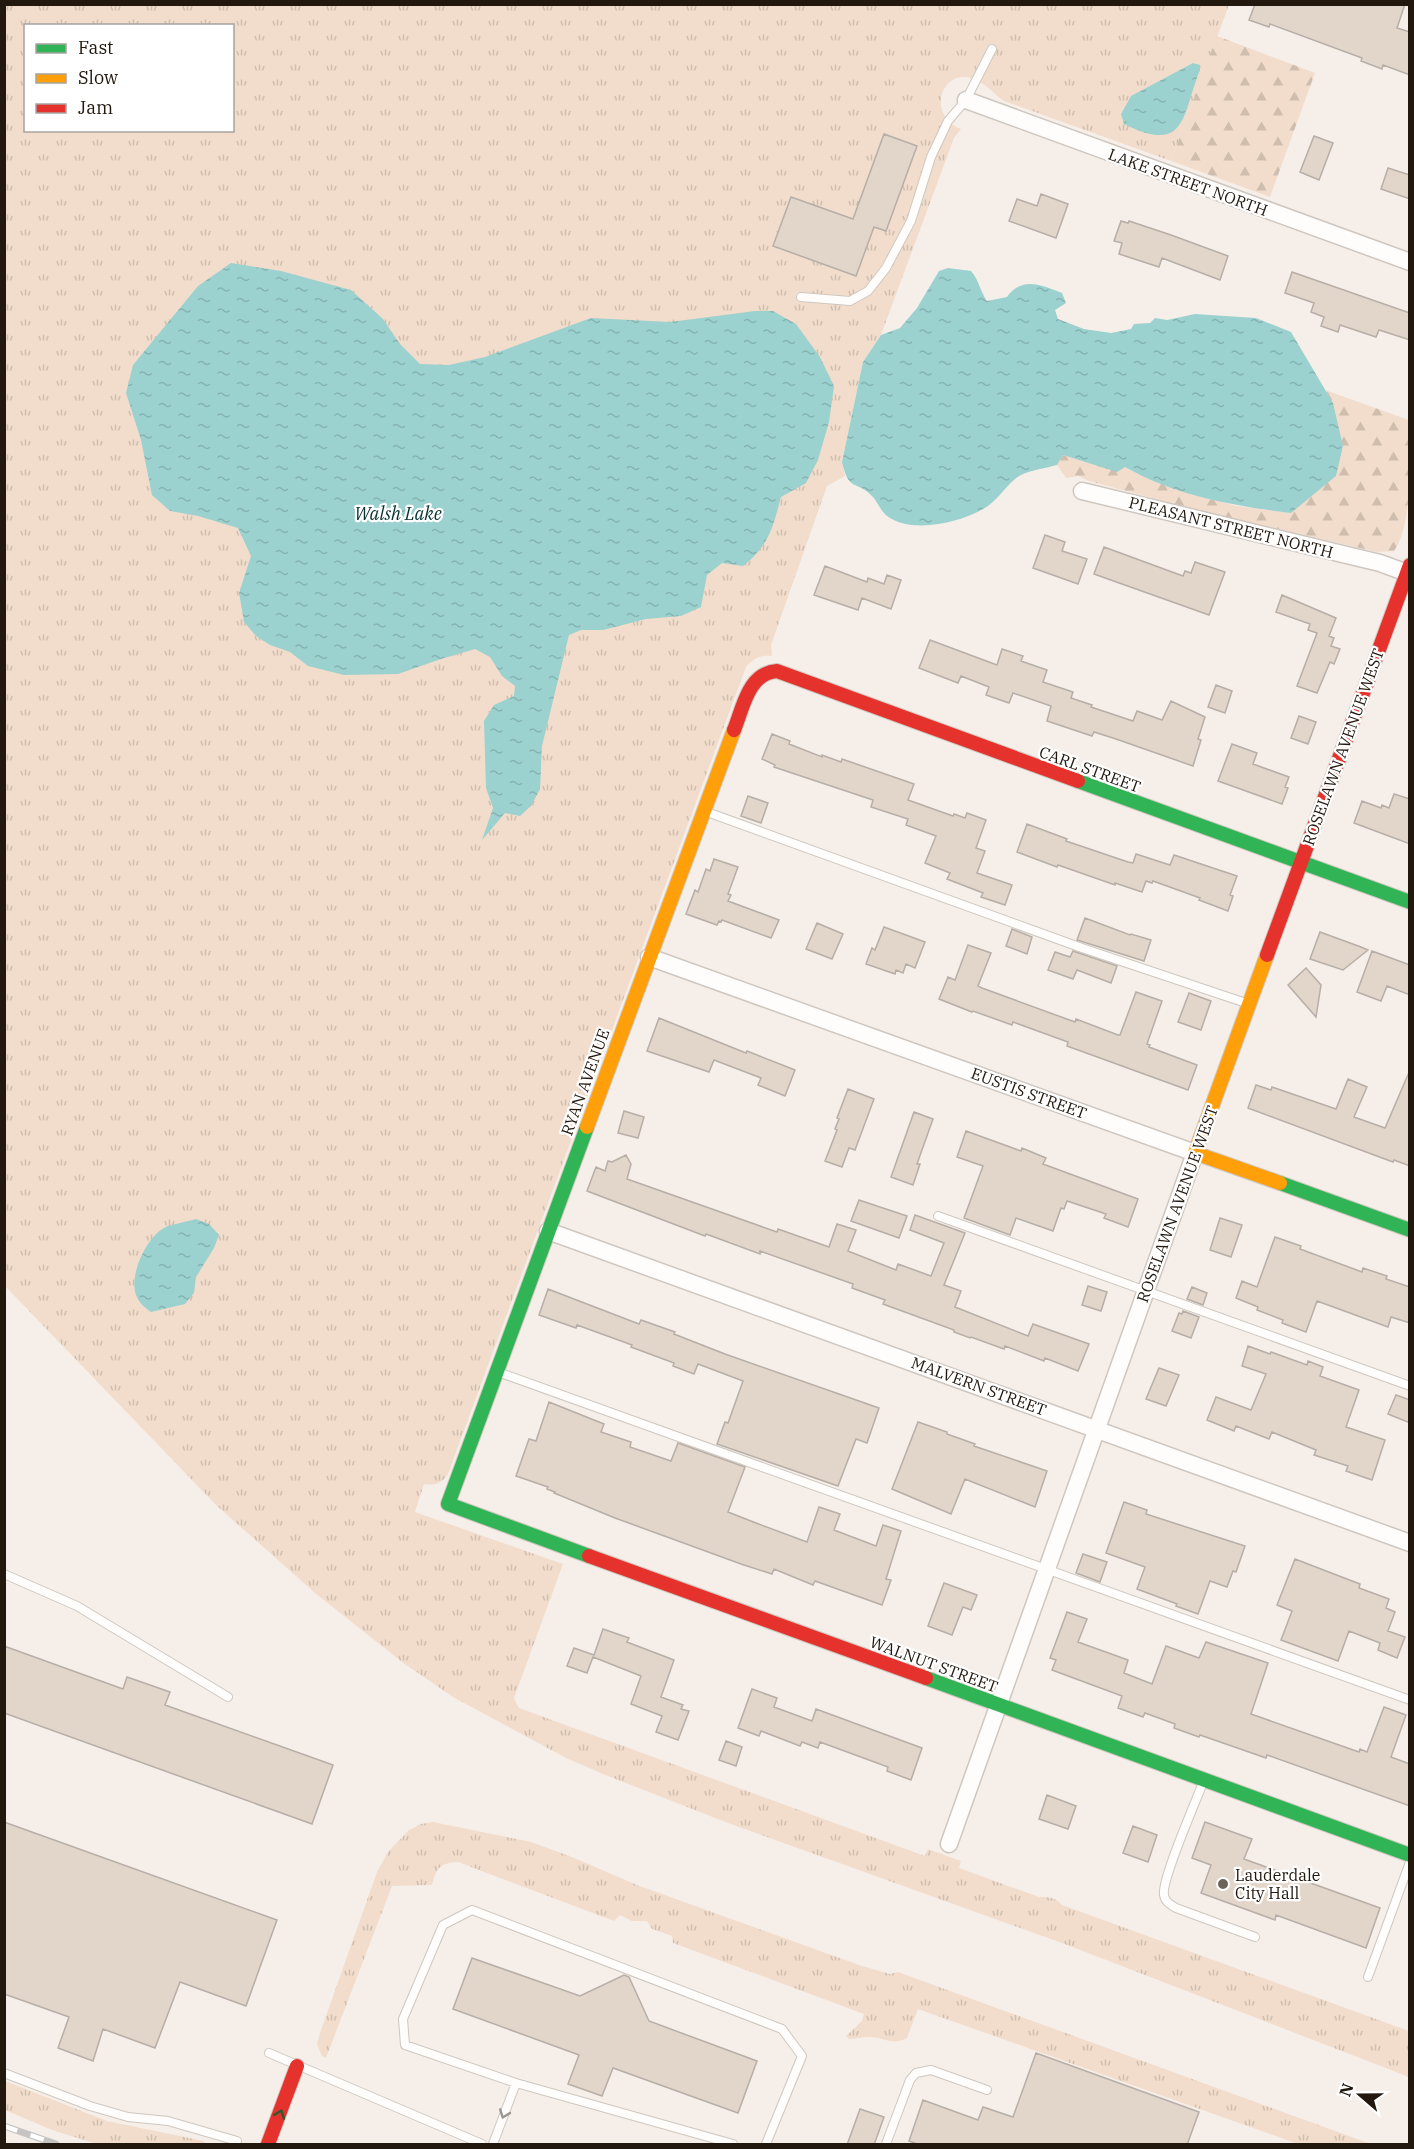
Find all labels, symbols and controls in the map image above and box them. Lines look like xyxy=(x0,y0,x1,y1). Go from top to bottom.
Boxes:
legend xyxy=(24,24,234,132)
text: Fast xyxy=(78,36,113,59)
text: Slow xyxy=(78,66,118,89)
text: Jam xyxy=(78,96,113,119)
street label: LAKE STREET NORTH xyxy=(1106,144,1270,220)
street label: PLEASANT STREET NORTH xyxy=(1127,492,1335,562)
water label: Walsh Lake xyxy=(354,502,442,525)
street label: ROSELAWN AVENUE WEST xyxy=(1298,646,1388,848)
street label: CARL STREET xyxy=(1037,741,1143,797)
street label: RYAN AVENUE xyxy=(556,1026,614,1138)
street label: EUSTIS STREET xyxy=(968,1063,1090,1123)
street label: ROSELAWN AVENUE WEST xyxy=(1132,1103,1222,1305)
street label: MALVERN STREET xyxy=(909,1352,1049,1420)
street label: WALNUT STREET xyxy=(867,1632,1001,1696)
place label: Lauderdale City Hall xyxy=(1235,1865,1320,1903)
marker: Lauderdale City Hall xyxy=(1216,1877,1230,1891)
north arrow xyxy=(1330,2065,1390,2125)
text: N xyxy=(1334,2081,1357,2099)
one-way arrow xyxy=(499,2107,511,2118)
one-way arrow xyxy=(272,2109,285,2119)

